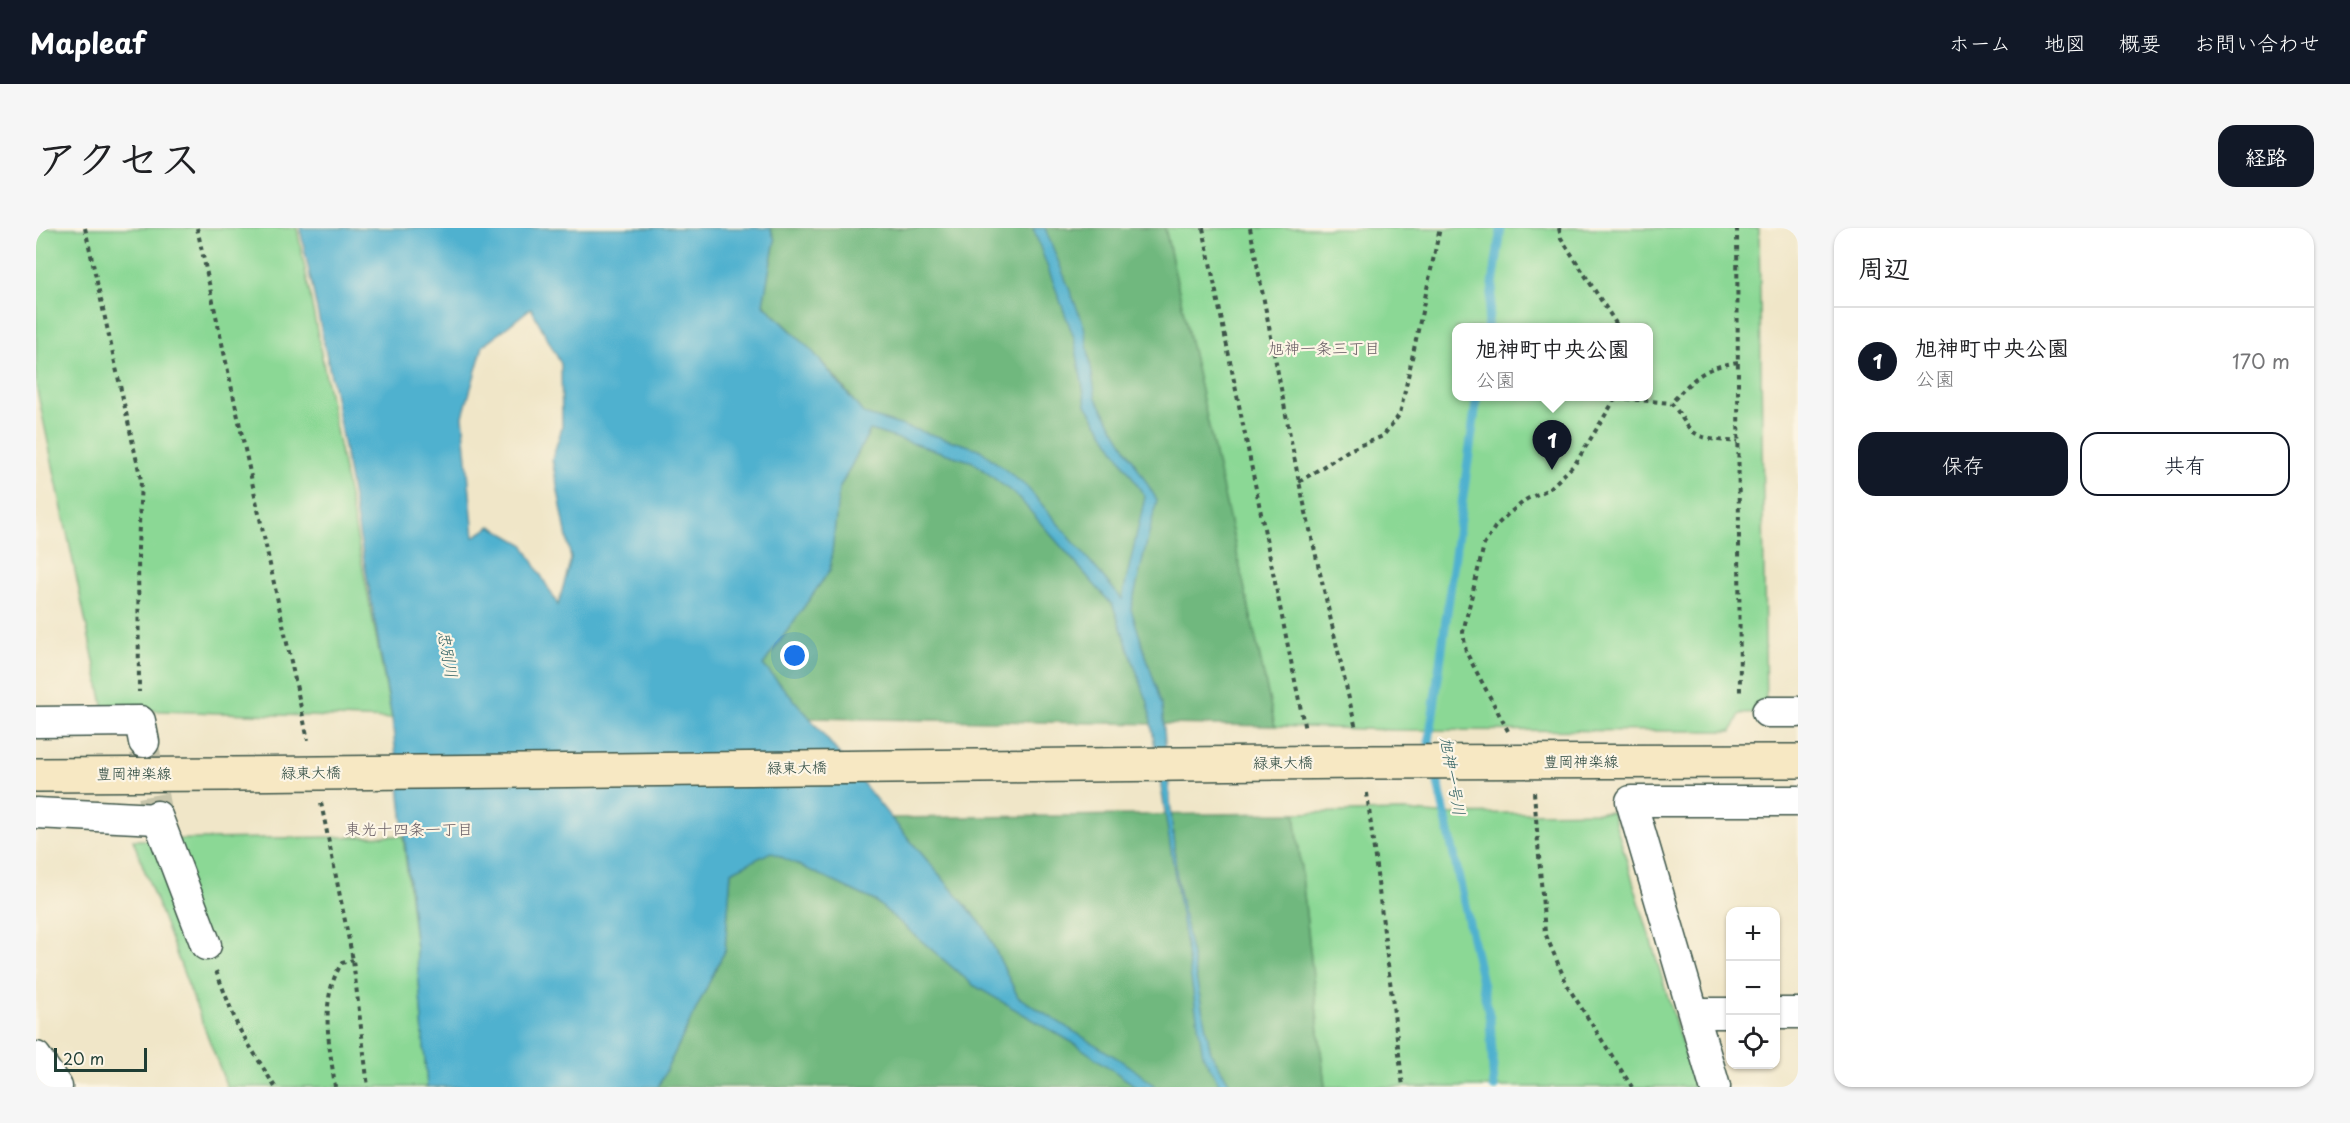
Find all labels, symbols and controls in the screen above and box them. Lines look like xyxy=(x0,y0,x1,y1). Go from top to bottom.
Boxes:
text: Mapleaf xyxy=(30,21,146,64)
text: ホーム xyxy=(1949,26,2011,58)
text: 地図 xyxy=(2044,26,2086,58)
text: 概要 xyxy=(2119,26,2161,58)
text: お問い合わせ xyxy=(2194,26,2320,58)
text: アクセス xyxy=(36,125,201,188)
button: 経路 xyxy=(2218,125,2314,187)
text: 周辺 xyxy=(1858,248,1910,287)
popup xyxy=(1452,323,1653,401)
text: 旭神町中央公園 xyxy=(1915,330,2069,363)
text: 旭神町中央公園 xyxy=(1475,331,1630,364)
district label: 旭神一条三丁目 xyxy=(1268,335,1380,359)
text: 1 xyxy=(1873,346,1882,376)
text: 170 m xyxy=(2232,346,2290,376)
text: 公園 xyxy=(1915,363,1955,393)
text: 公園 xyxy=(1475,364,1515,394)
pin: 1 xyxy=(1532,420,1572,470)
button: 保存 xyxy=(1858,432,2068,496)
button: 共有 xyxy=(2080,432,2290,496)
water label: 忠別川 xyxy=(433,628,465,680)
your location xyxy=(780,641,809,670)
water label: 旭神一号川 xyxy=(1435,734,1473,817)
street label: 緑東大橋 xyxy=(1253,749,1313,774)
street label: 豊岡神楽線 xyxy=(1543,749,1619,772)
street label: 緑東大橋 xyxy=(767,754,827,779)
street label: 緑東大橋 xyxy=(281,759,341,784)
street label: 豊岡神楽線 xyxy=(96,761,172,784)
district label: 東光十四条一丁目 xyxy=(345,816,473,840)
map controls xyxy=(1726,907,1780,1069)
button: + xyxy=(1726,907,1780,961)
button: − xyxy=(1726,961,1780,1015)
button: locate xyxy=(1726,1015,1780,1069)
scale bar xyxy=(54,1045,147,1072)
text: 20 m xyxy=(63,1046,104,1070)

